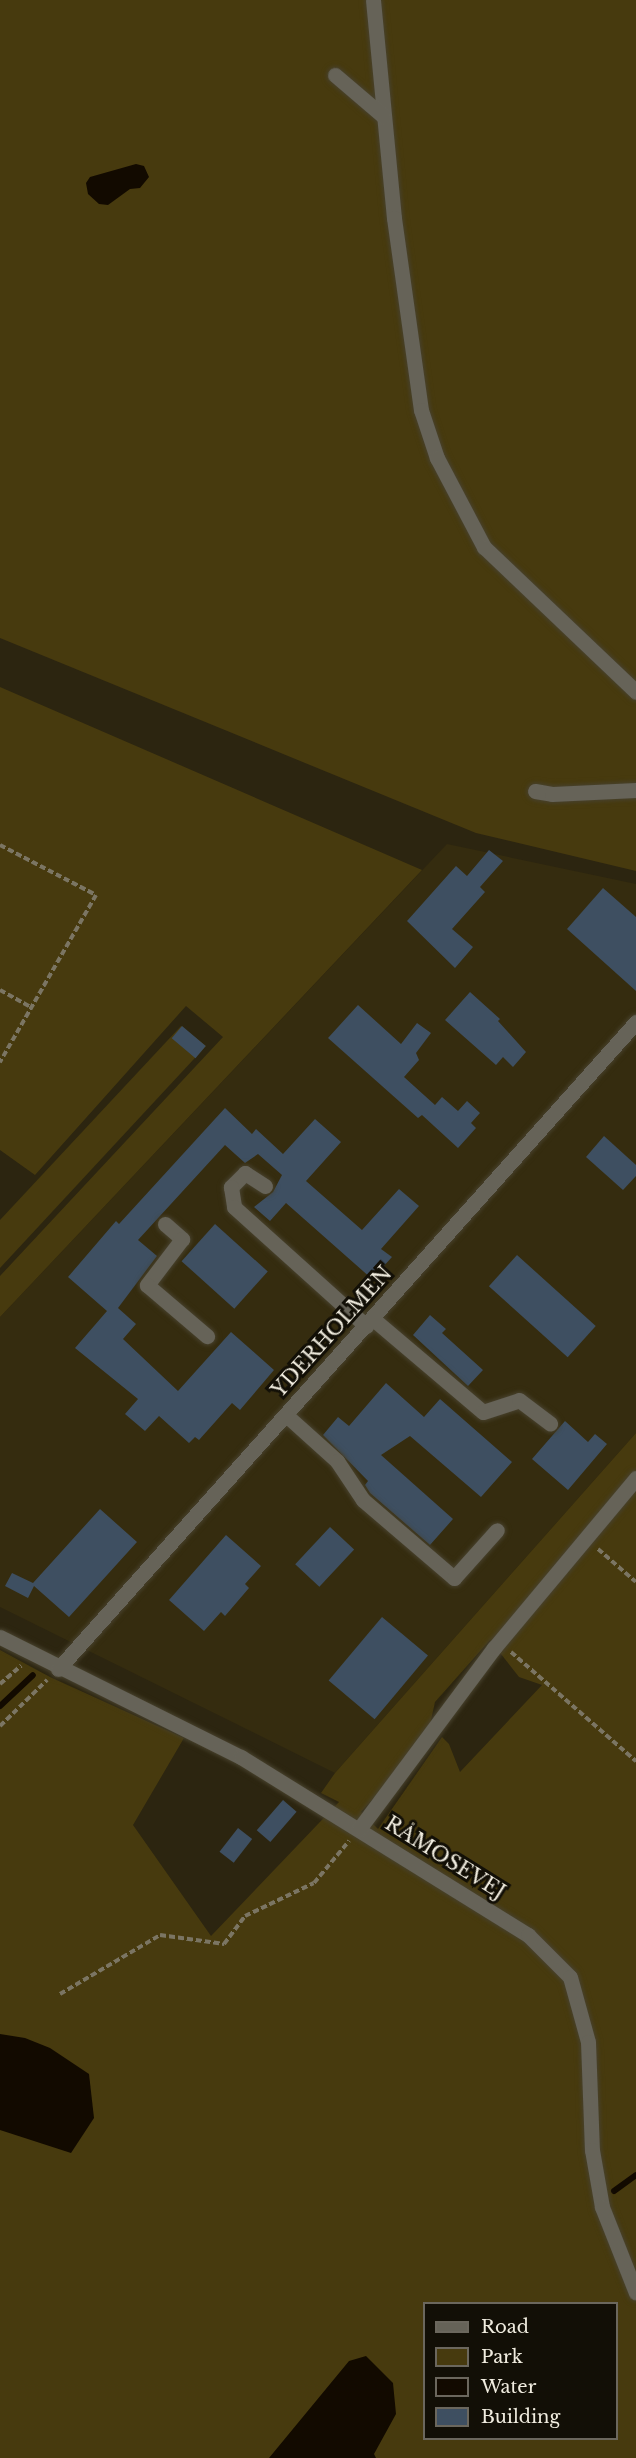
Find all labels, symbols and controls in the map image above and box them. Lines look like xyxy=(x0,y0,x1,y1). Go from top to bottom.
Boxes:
street label: YDERHOLMEN xyxy=(267,1261,397,1403)
street label: RÅMOSEVEJ xyxy=(380,1811,510,1905)
legend xyxy=(423,2302,618,2440)
text: Road xyxy=(481,2316,529,2338)
text: Park xyxy=(481,2346,523,2368)
text: Water xyxy=(481,2376,536,2398)
text: Building xyxy=(481,2406,560,2428)

